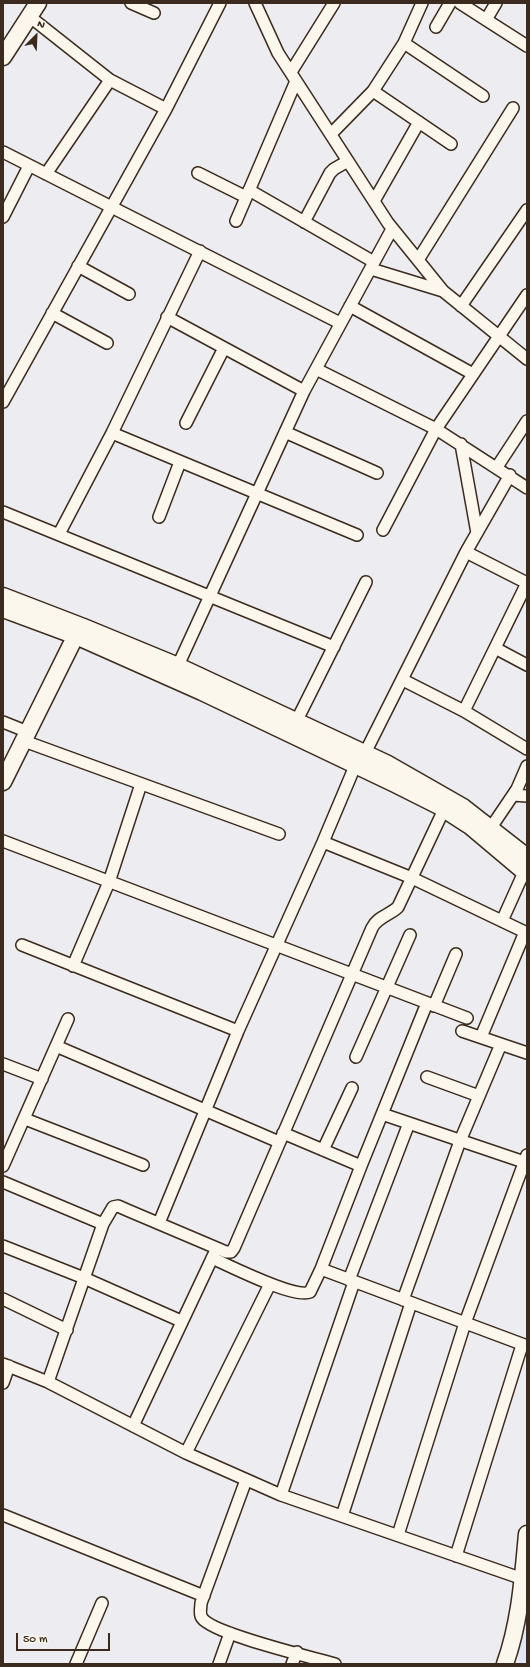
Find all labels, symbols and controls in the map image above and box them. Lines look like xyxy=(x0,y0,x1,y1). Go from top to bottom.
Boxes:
north arrow xyxy=(16,16,56,56)
text: N xyxy=(35,18,47,32)
scale bar xyxy=(18,1625,112,1651)
text: 50 m xyxy=(23,1633,48,1647)

